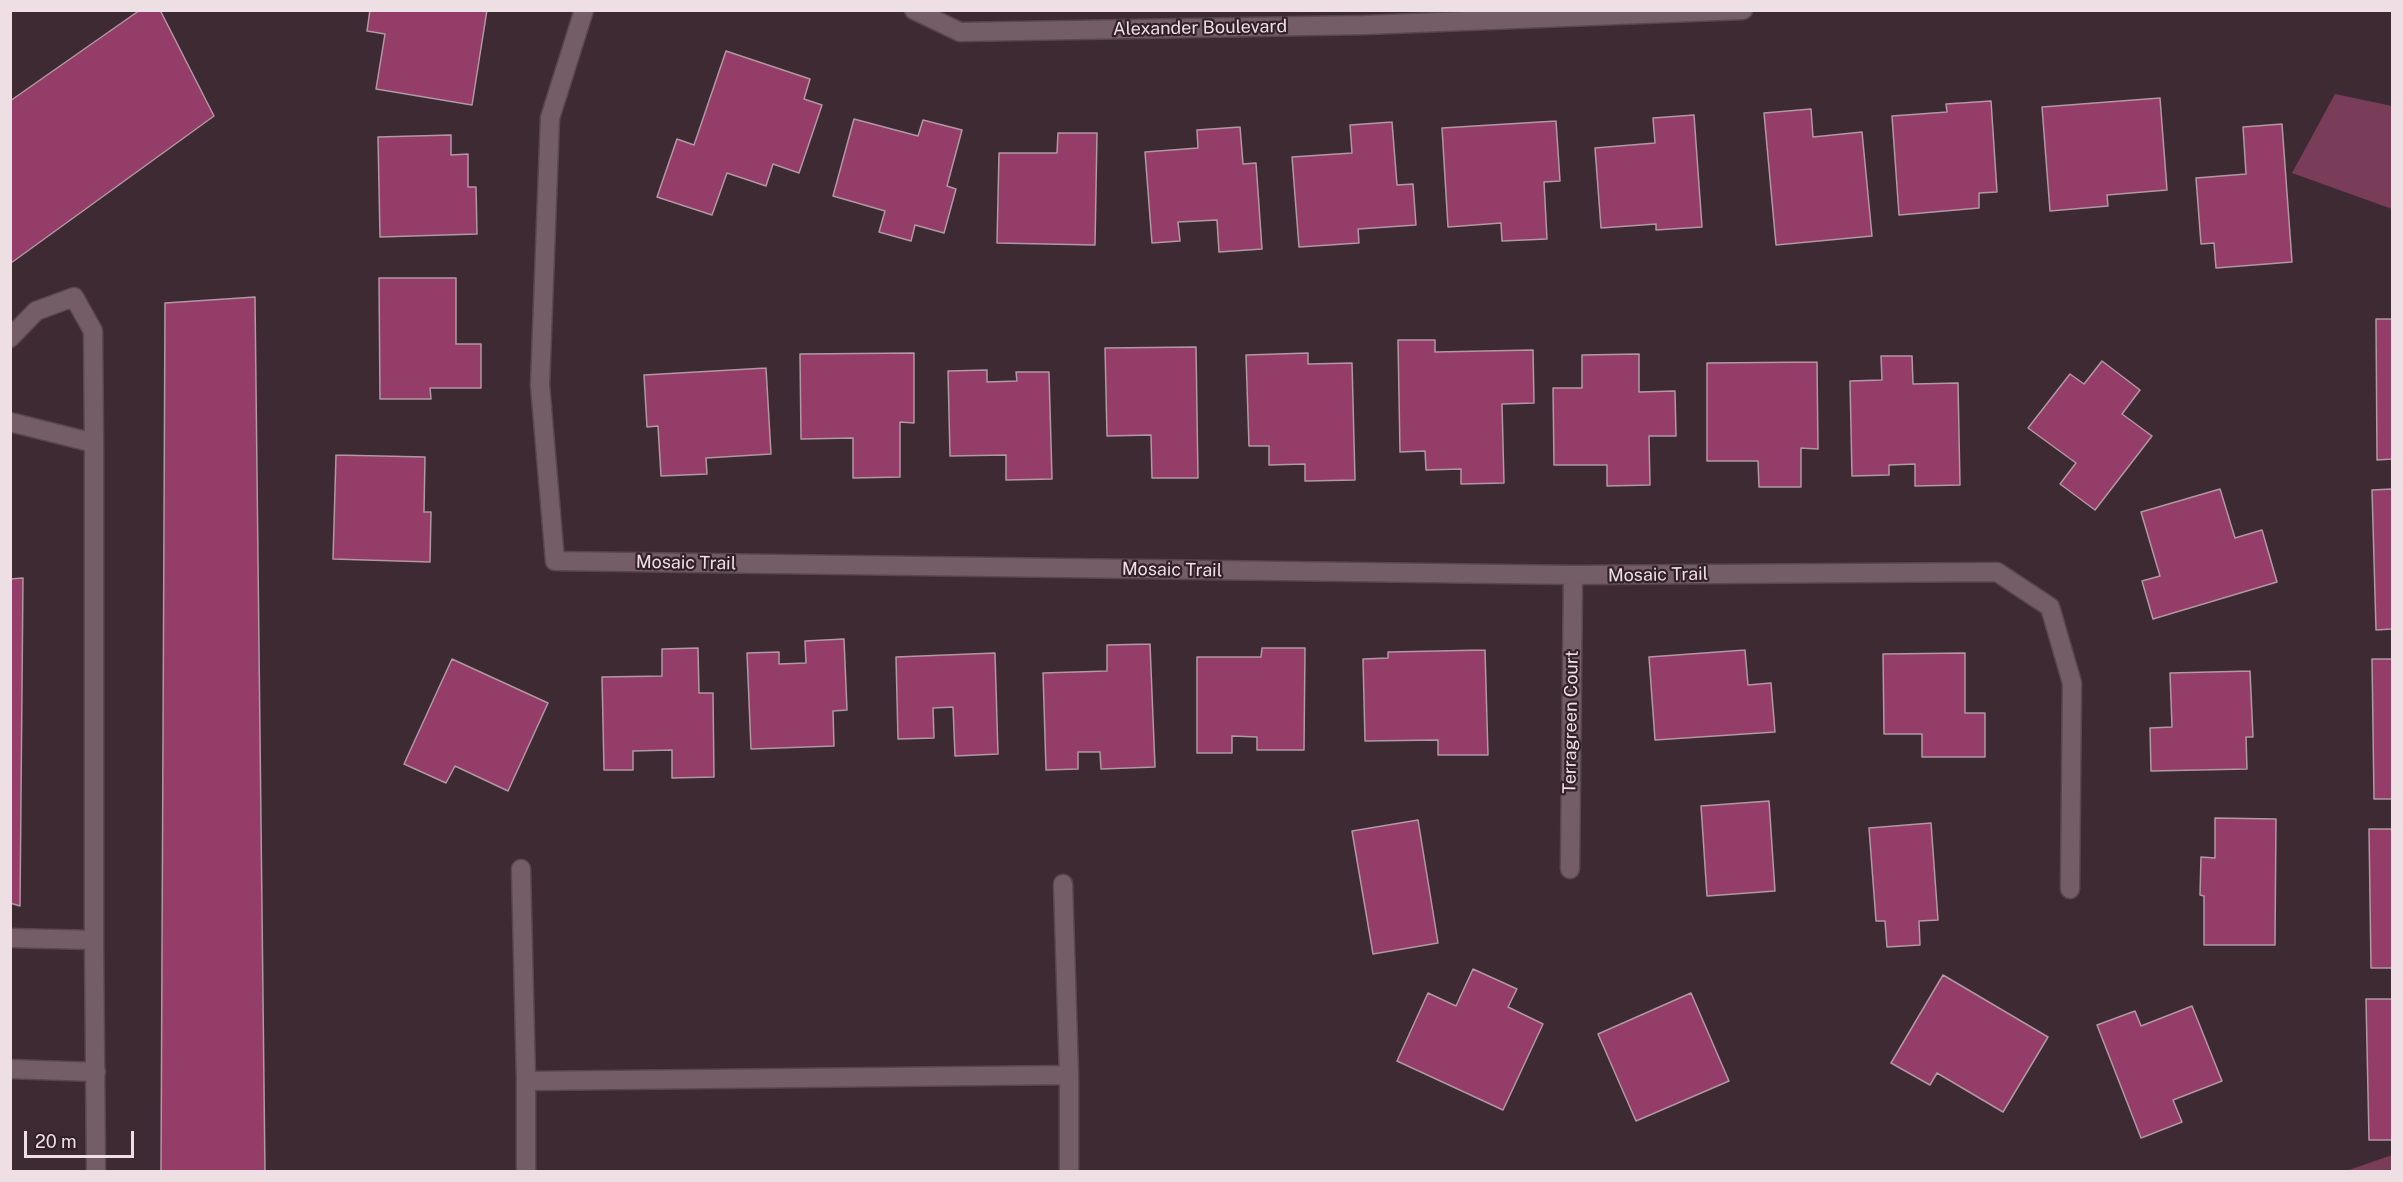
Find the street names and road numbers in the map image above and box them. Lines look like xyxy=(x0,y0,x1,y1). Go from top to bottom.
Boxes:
street label: Alexander Boulevard xyxy=(1113,16,1287,40)
street label: Mosaic Trail xyxy=(636,551,736,575)
street label: Mosaic Trail xyxy=(1122,558,1222,582)
street label: Mosaic Trail xyxy=(1608,563,1708,587)
street label: Terragreen Court xyxy=(1559,650,1583,794)

